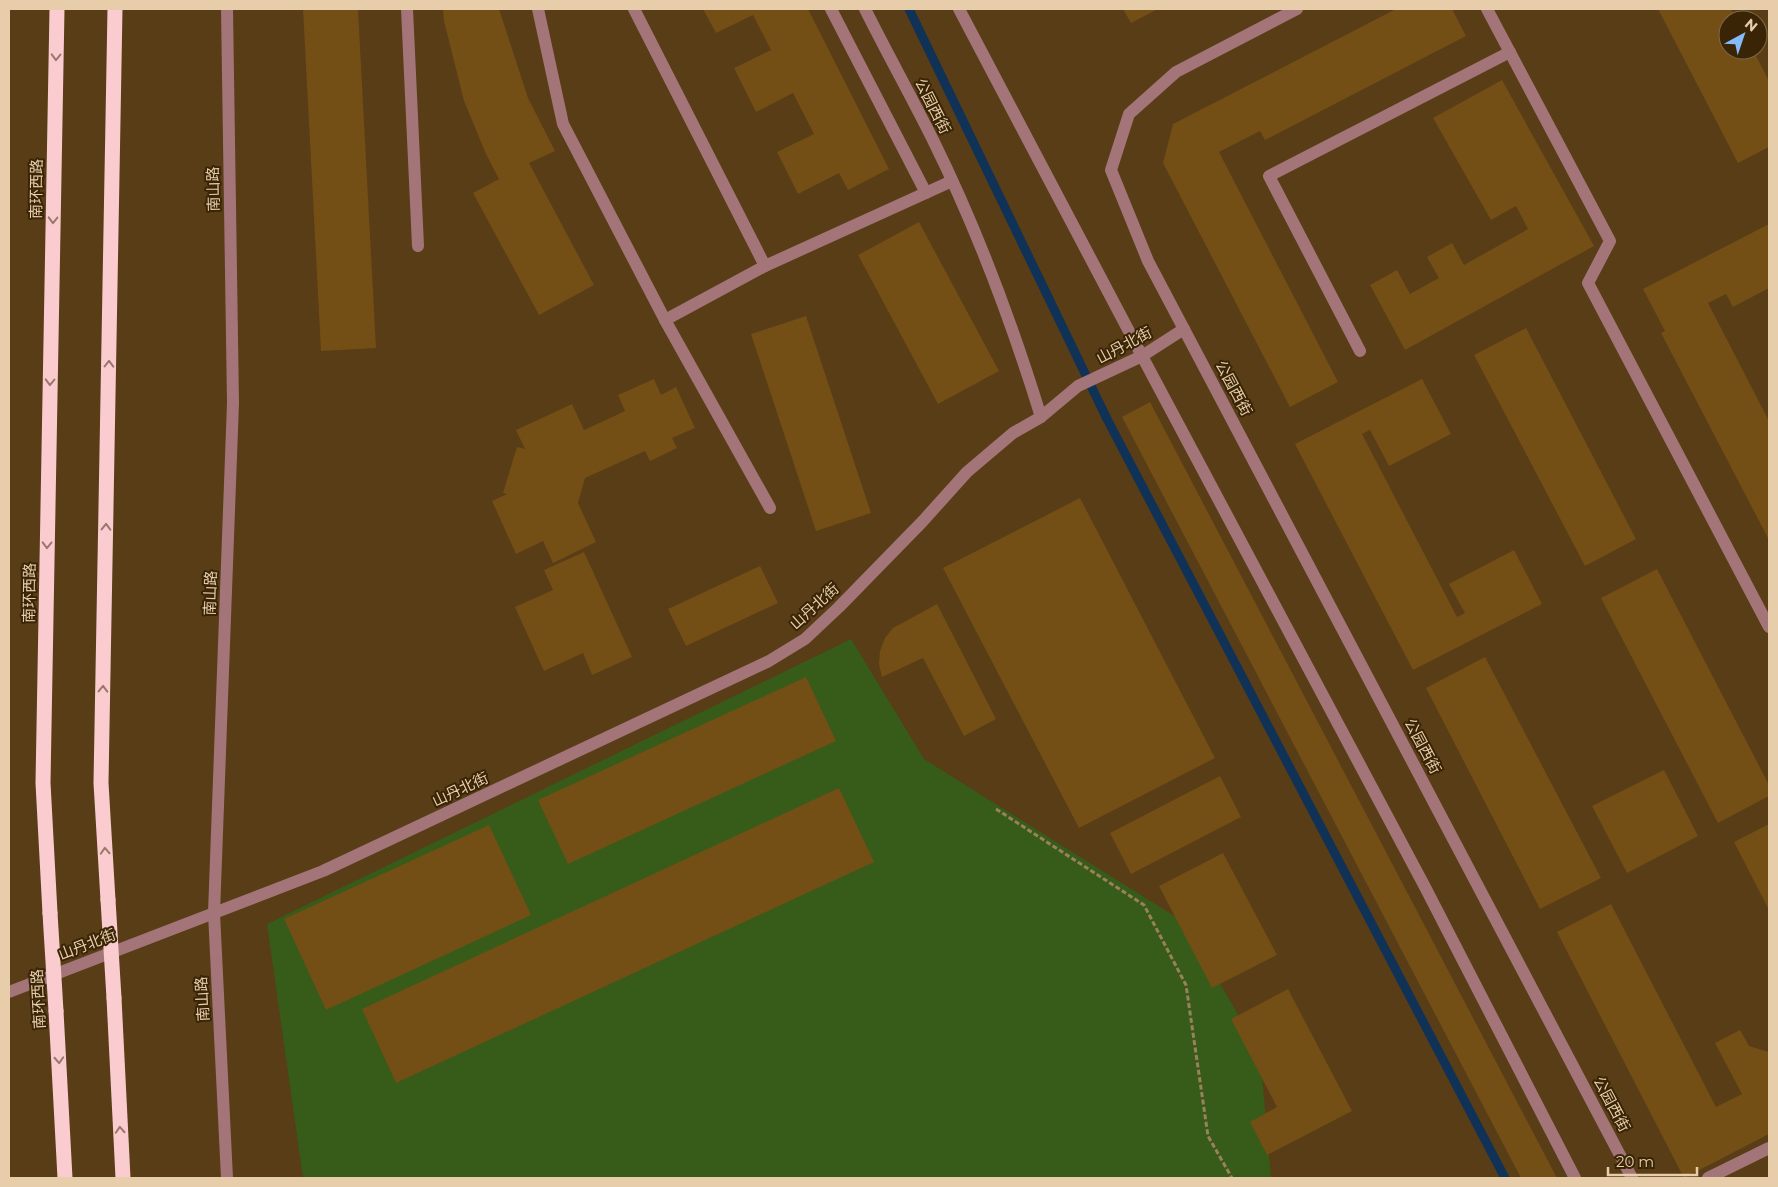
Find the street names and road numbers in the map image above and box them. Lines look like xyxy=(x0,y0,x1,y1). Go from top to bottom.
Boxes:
street label: 公园西街 xyxy=(911,75,955,137)
street label: 南环西路 xyxy=(26,159,46,219)
street label: 南山路 xyxy=(203,166,223,212)
street label: 山丹北街 xyxy=(1093,323,1155,367)
street label: 公园西街 xyxy=(1212,357,1256,419)
street label: 南环西路 xyxy=(19,563,39,623)
street label: 南山路 xyxy=(200,570,220,616)
street label: 山丹北街 xyxy=(785,579,843,633)
street label: 公园西街 xyxy=(1401,715,1445,777)
street label: 山丹北街 xyxy=(429,768,491,810)
street label: 山丹北街 xyxy=(56,924,118,964)
street label: 南环西路 xyxy=(27,969,49,1029)
street label: 南山路 xyxy=(191,976,213,1022)
street label: 公园西街 xyxy=(1590,1073,1634,1135)

